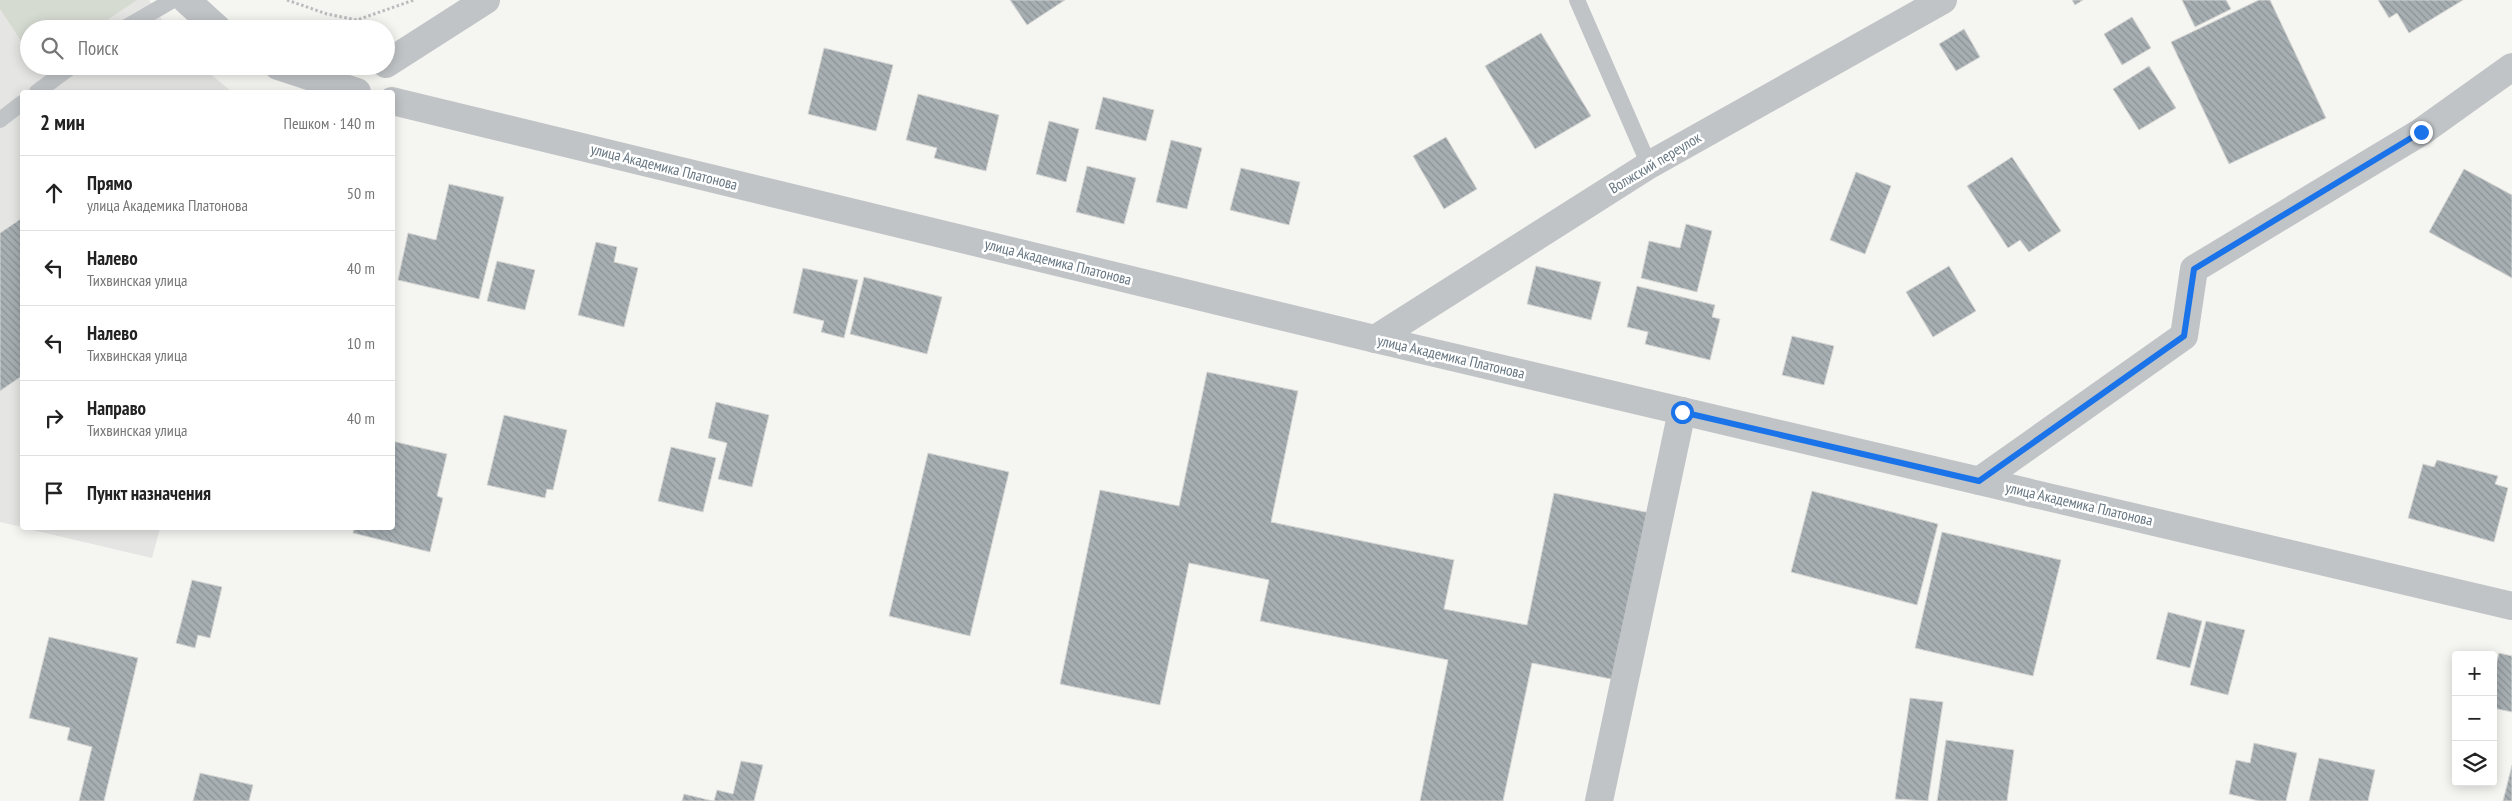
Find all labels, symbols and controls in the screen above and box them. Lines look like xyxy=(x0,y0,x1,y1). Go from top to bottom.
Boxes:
search box xyxy=(20,20,395,75)
icon: search xyxy=(38,34,66,62)
text: Поиск xyxy=(78,36,119,60)
text: 2 мин xyxy=(40,109,85,136)
text: Пешком · 140 m xyxy=(284,113,375,133)
route end xyxy=(2410,121,2433,144)
street label: Волжский переулок xyxy=(1605,128,1704,198)
street label: улица Академика Платонова xyxy=(589,139,740,194)
text: Прямо xyxy=(87,171,132,195)
icon: ahead xyxy=(40,179,68,207)
text: 50 m xyxy=(347,183,375,203)
text: улица Академика Платонова xyxy=(87,195,248,215)
street label: улица Академика Платонова xyxy=(983,234,1134,289)
text: Налево xyxy=(87,246,138,270)
icon: left xyxy=(40,254,68,282)
text: 40 m xyxy=(347,258,375,278)
text: Тихвинская улица xyxy=(87,270,187,290)
text: Налево xyxy=(87,321,138,345)
icon: left xyxy=(40,329,68,357)
street label: улица Академика Платонова xyxy=(1376,330,1527,383)
text: 10 m xyxy=(347,333,375,353)
text: Тихвинская улица xyxy=(87,345,187,365)
text: Направо xyxy=(87,396,146,420)
route start xyxy=(1671,401,1694,424)
icon: right xyxy=(40,404,68,432)
text: 40 m xyxy=(347,408,375,428)
text: Тихвинская улица xyxy=(87,420,187,440)
street label: улица Академика Платонова xyxy=(2004,477,2155,530)
icon: arrive xyxy=(40,479,68,507)
text: Пункт назначения xyxy=(87,481,211,505)
map controls xyxy=(2452,651,2497,786)
button: + xyxy=(2452,651,2497,696)
button: − xyxy=(2452,696,2497,741)
button: layers xyxy=(2452,741,2497,786)

